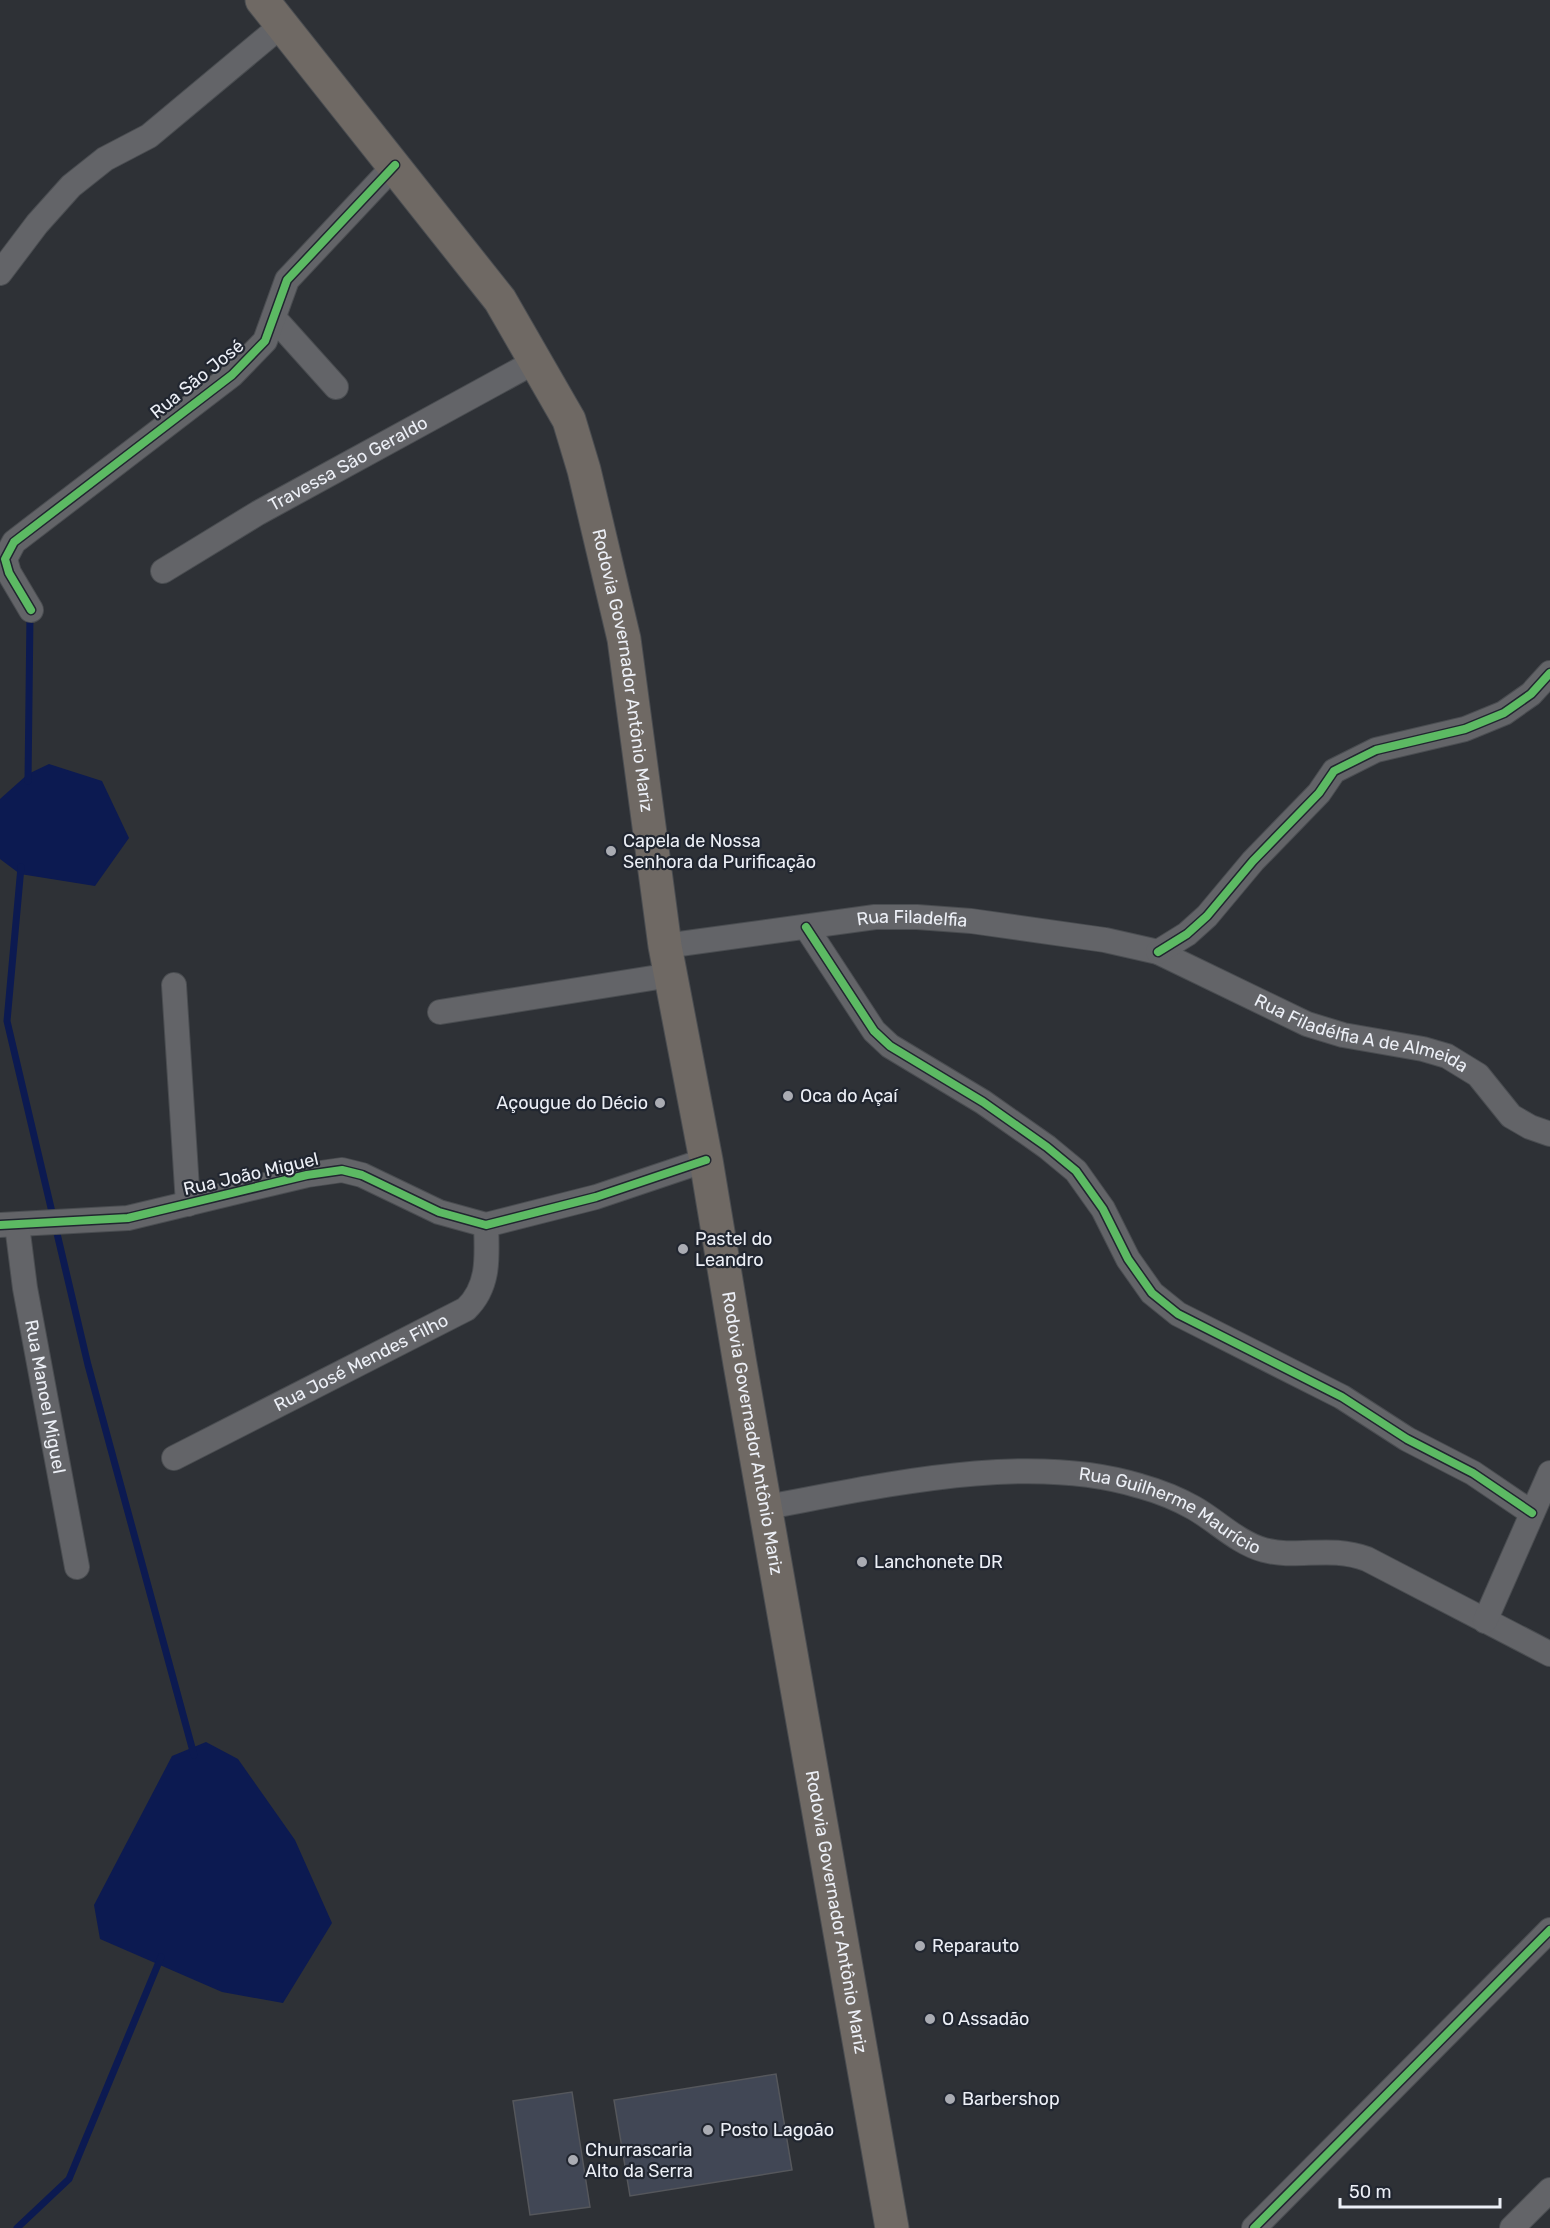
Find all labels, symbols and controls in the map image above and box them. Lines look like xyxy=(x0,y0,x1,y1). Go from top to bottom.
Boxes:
street label: Rua São José xyxy=(146,335,248,423)
street label: Travessa São Geraldo xyxy=(265,411,432,516)
street label: Rodovia Governador Antônio Mariz xyxy=(587,527,658,813)
place label: Capela de Nossa Senhora da Purificação xyxy=(623,830,816,873)
marker: Capela de Nossa Senhora da Purificação xyxy=(604,844,618,858)
street label: Rua Filadelfia xyxy=(855,906,968,932)
street label: Rua Filadélfia A de Almeida xyxy=(1251,989,1472,1077)
place label: Oca do Açaí xyxy=(800,1085,899,1107)
marker: Oca do Açaí xyxy=(781,1089,795,1103)
place label: Açougue do Décio xyxy=(496,1092,648,1114)
marker: Açougue do Décio xyxy=(653,1096,667,1110)
street label: Rua João Miguel xyxy=(181,1148,321,1200)
place label: Pastel do Leandro xyxy=(695,1228,772,1271)
marker: Pastel do Leandro xyxy=(676,1242,690,1256)
street label: Rodovia Governador Antônio Mariz xyxy=(717,1290,788,1577)
street label: Rua José Mendes Filho xyxy=(270,1309,452,1416)
street label: Rua Manoel Miguel xyxy=(20,1318,70,1475)
street label: Rua Guilherme Maurício xyxy=(1078,1463,1264,1559)
place label: Lanchonete DR xyxy=(874,1551,1003,1573)
marker: Lanchonete DR xyxy=(855,1555,869,1569)
street label: Rodovia Governador Antônio Mariz xyxy=(801,1768,872,2055)
place label: Reparauto xyxy=(932,1935,1019,1957)
marker: Reparauto xyxy=(913,1939,927,1953)
place label: O Assadão xyxy=(942,2008,1029,2030)
marker: O Assadão xyxy=(923,2012,937,2026)
place label: Barbershop xyxy=(962,2088,1060,2110)
marker: Barbershop xyxy=(943,2092,957,2106)
place label: Posto Lagoão xyxy=(720,2119,834,2141)
marker: Posto Lagoão xyxy=(701,2123,715,2137)
place label: Churrascaria Alto da Serra xyxy=(585,2139,693,2182)
marker: Churrascaria Alto da Serra xyxy=(566,2153,580,2167)
scale bar xyxy=(1340,2171,1500,2209)
text: 50 m xyxy=(1349,2181,1392,2203)

